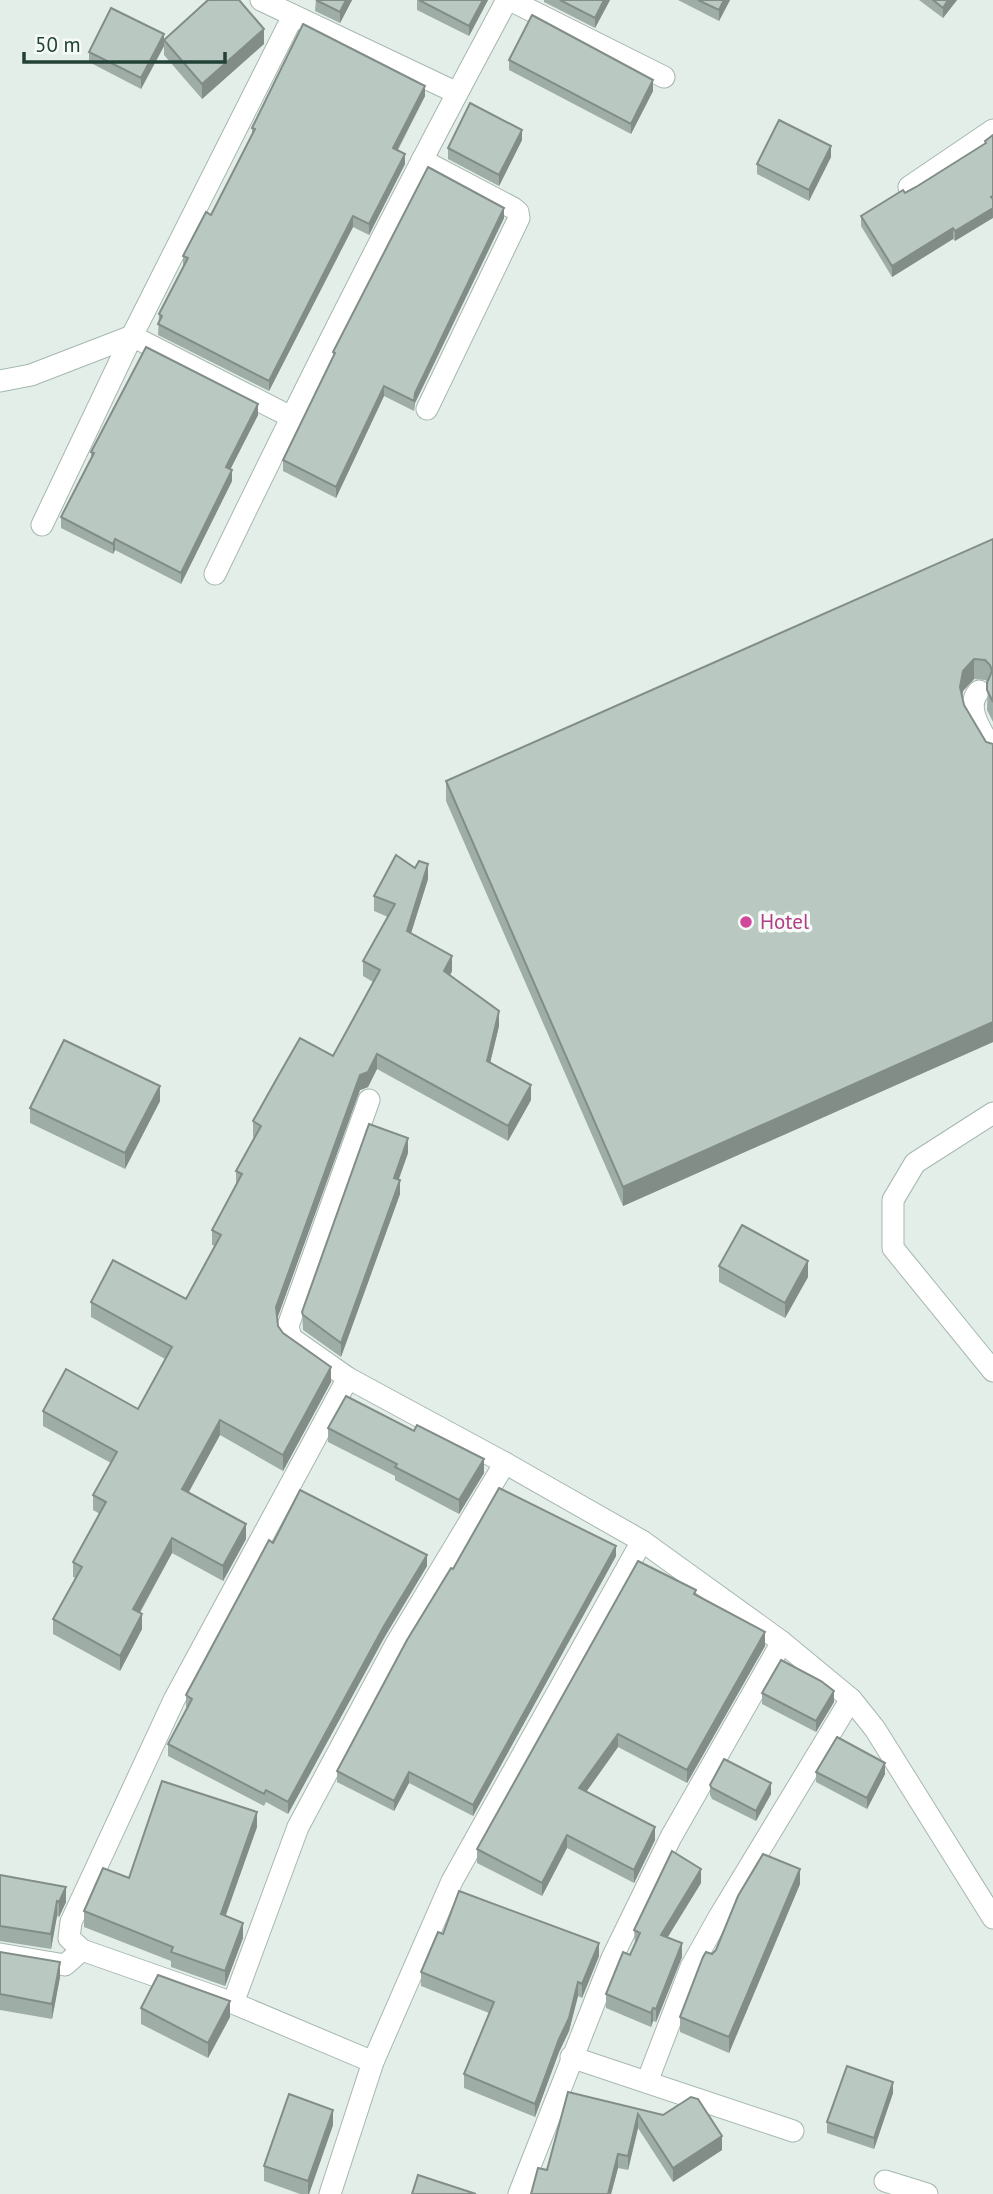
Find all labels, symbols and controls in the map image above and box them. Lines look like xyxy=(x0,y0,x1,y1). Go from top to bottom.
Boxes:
scale bar xyxy=(24,21,226,65)
text: 50 m xyxy=(35,31,81,58)
place label: Hotel xyxy=(760,908,809,935)
marker: Hotel xyxy=(738,914,754,930)

